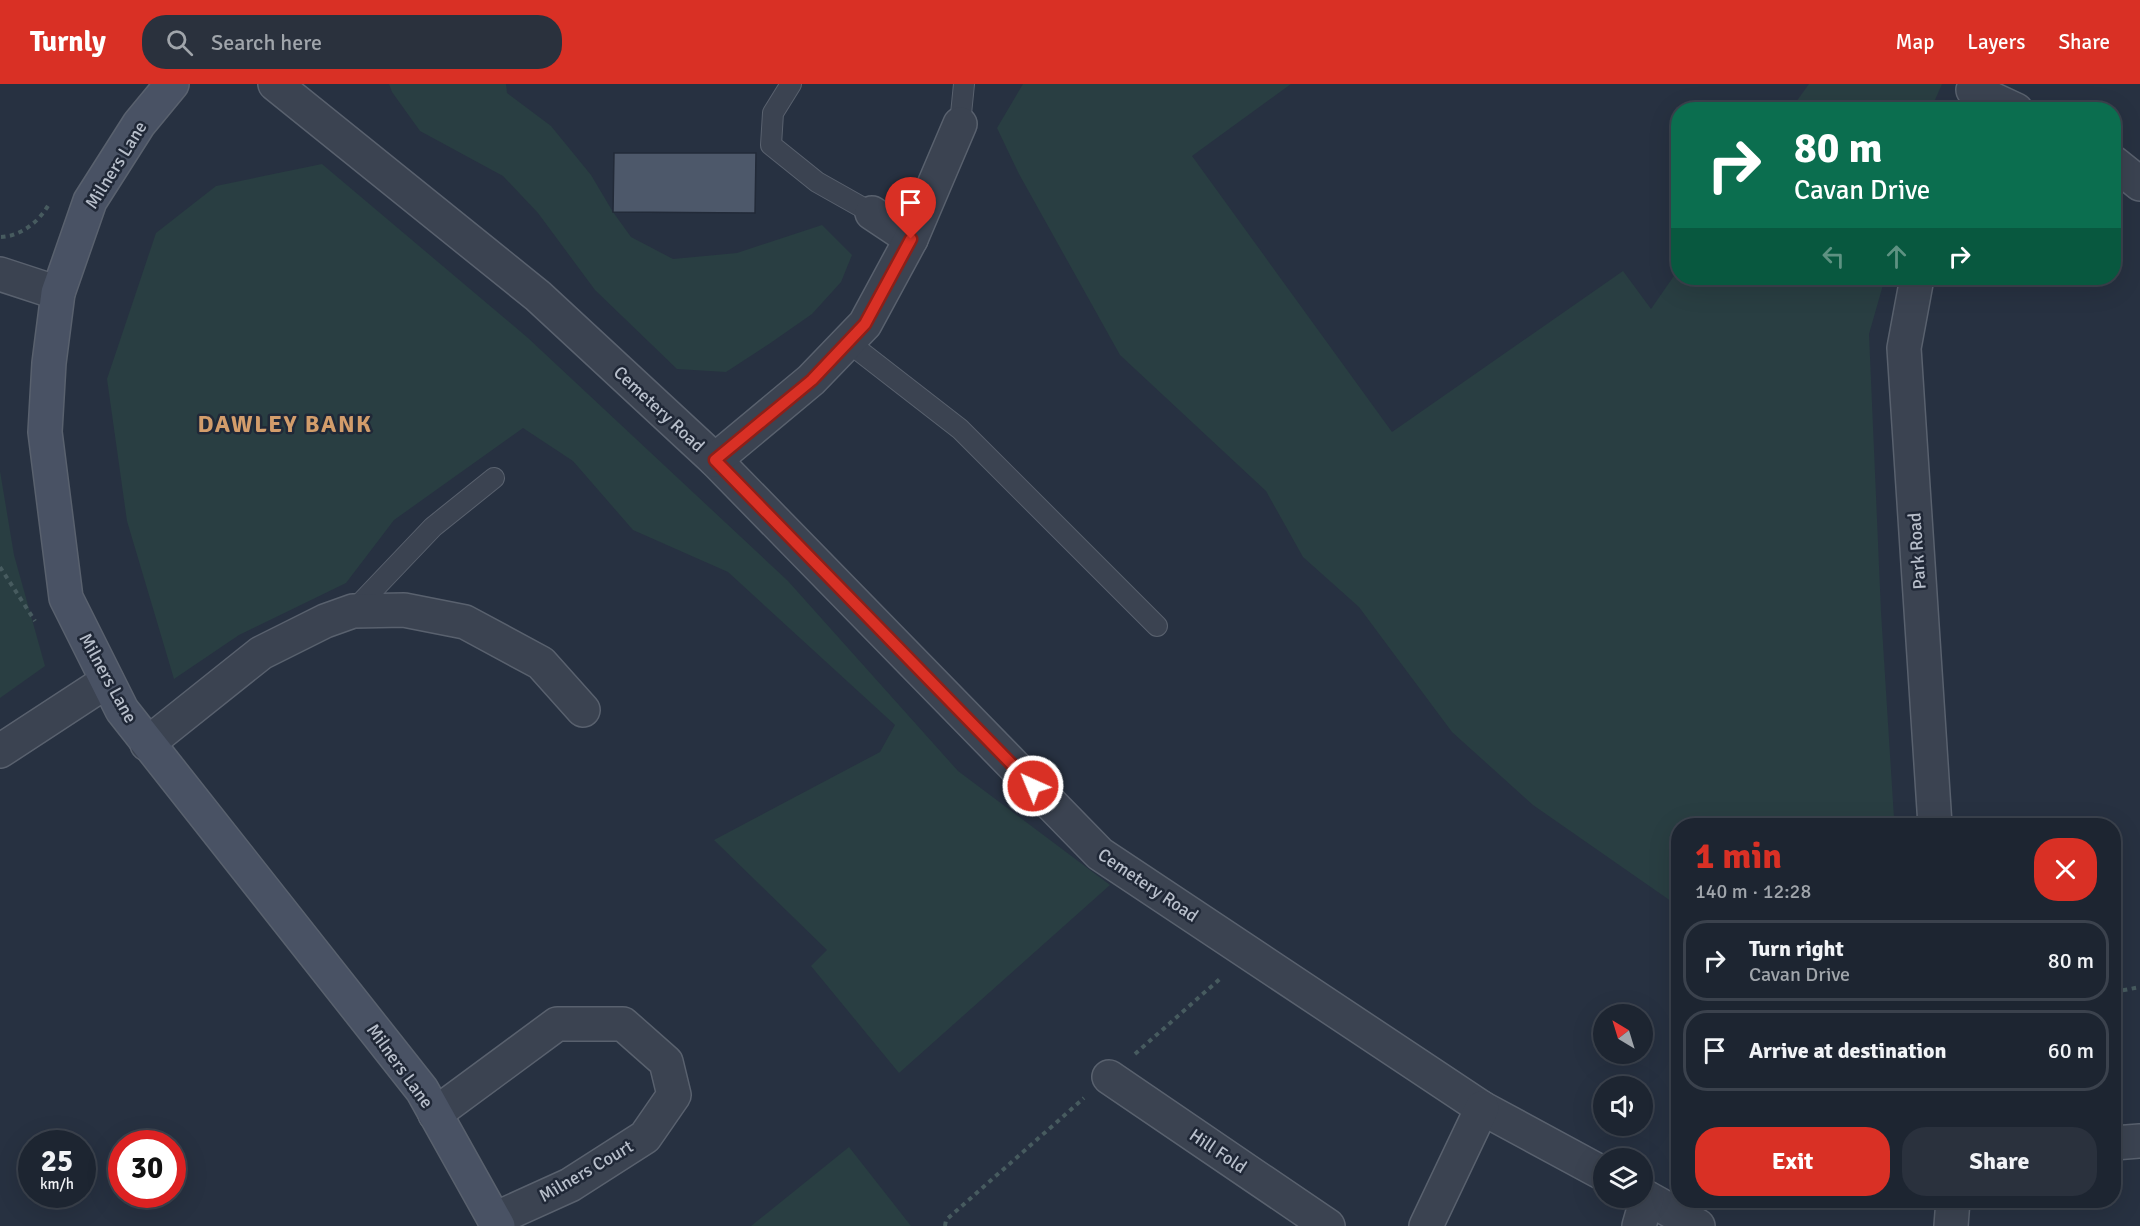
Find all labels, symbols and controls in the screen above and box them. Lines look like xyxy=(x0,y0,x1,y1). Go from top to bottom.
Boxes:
search box xyxy=(142,15,562,69)
text: Turnly xyxy=(30,25,106,59)
icon: search xyxy=(163,26,196,59)
text: Search here xyxy=(211,29,322,56)
text: Map xyxy=(1896,29,1934,55)
text: Layers xyxy=(1967,29,2025,55)
text: Share xyxy=(2058,29,2110,55)
street label: Milners Lane xyxy=(80,117,152,213)
text: 80 m xyxy=(1794,123,1883,174)
icon: right xyxy=(1695,126,1773,204)
text: Cavan Drive xyxy=(1794,174,1930,207)
pin xyxy=(885,177,936,239)
icon: arrive xyxy=(894,186,927,219)
icon: left xyxy=(1817,240,1850,273)
icon: ahead xyxy=(1880,240,1913,273)
icon: right xyxy=(1943,240,1976,273)
street label: Cemetery Road xyxy=(609,361,709,457)
district label: DAWLEY BANK xyxy=(197,409,373,439)
street label: Park Road xyxy=(1903,512,1931,590)
street label: Milners Lane xyxy=(74,629,142,727)
position arrow xyxy=(1001,754,1065,818)
text: 1 min xyxy=(1695,834,1782,879)
button: close xyxy=(2034,838,2097,901)
street label: Cemetery Road xyxy=(1094,843,1202,927)
text: 140 m · 12:28 xyxy=(1695,879,1811,904)
text: Turn right xyxy=(1749,935,1844,962)
icon: right xyxy=(1698,944,1731,977)
text: 80 m xyxy=(2048,947,2094,974)
text: Cavan Drive xyxy=(1749,962,1850,987)
north arrow xyxy=(1593,1004,1653,1064)
map controls xyxy=(1593,1004,1653,1208)
street label: Milners Lane xyxy=(362,1019,438,1113)
icon: arrive xyxy=(1698,1034,1731,1067)
text: Arrive at destination xyxy=(1749,1037,1946,1064)
text: 60 m xyxy=(2048,1037,2094,1064)
button: sound xyxy=(1593,1076,1653,1136)
street label: Hill Fold xyxy=(1185,1124,1251,1178)
button: Exit xyxy=(1695,1127,1890,1196)
button: Share xyxy=(1902,1127,2097,1196)
speed limit sign: 30 xyxy=(108,1130,186,1208)
street label: Milners Court xyxy=(535,1135,637,1207)
text: 25 xyxy=(41,1143,73,1180)
button: layers xyxy=(1593,1148,1653,1208)
text: km/h xyxy=(40,1175,74,1193)

